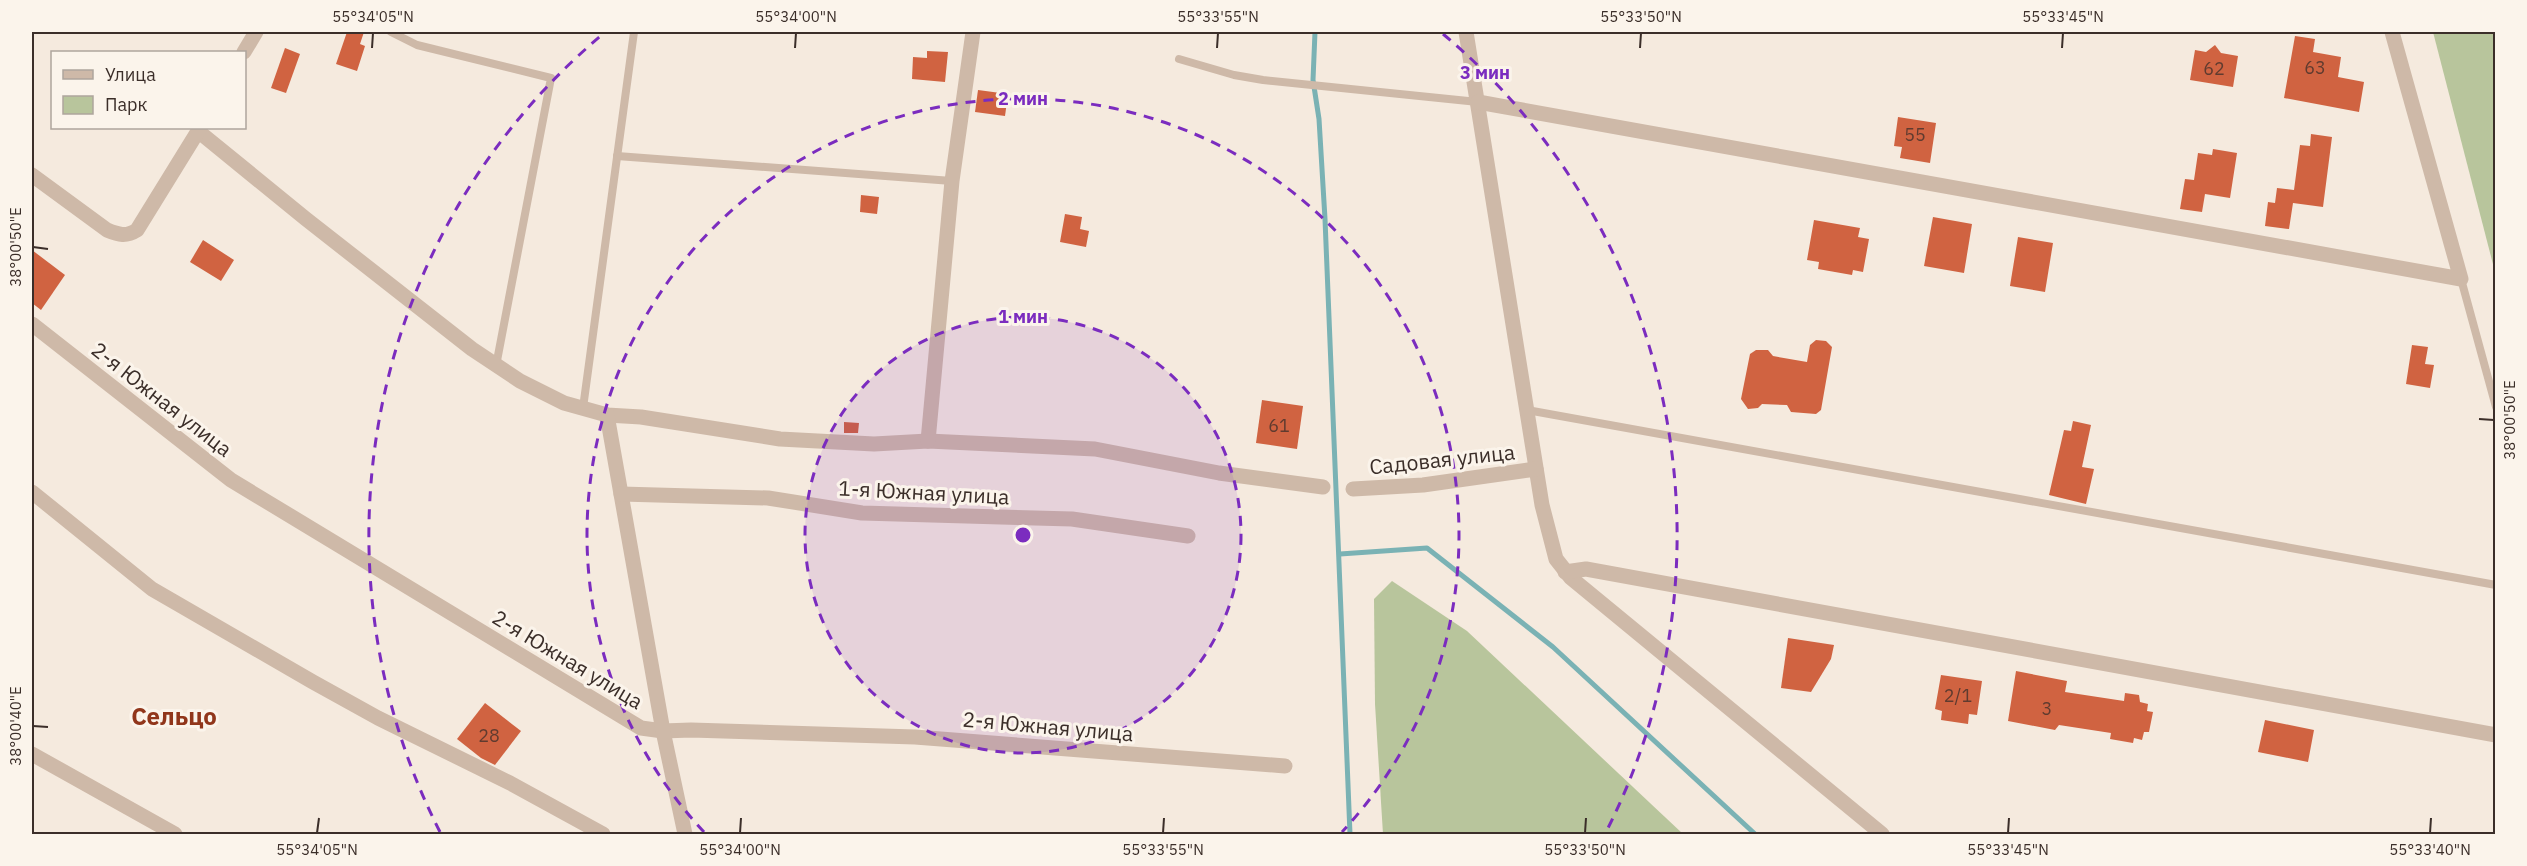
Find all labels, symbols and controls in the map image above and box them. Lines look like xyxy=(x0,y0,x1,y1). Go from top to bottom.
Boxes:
text: 55°34'05"N xyxy=(332,7,414,26)
text: 55°34'00"N xyxy=(755,7,837,26)
text: 55°33'55"N xyxy=(1177,7,1259,26)
text: 55°33'50"N xyxy=(1600,7,1682,26)
text: 55°33'45"N xyxy=(2022,7,2104,26)
legend xyxy=(51,51,246,129)
house number: 63 xyxy=(2304,56,2326,79)
house number: 62 xyxy=(2203,57,2225,80)
text: 3 мин xyxy=(1460,61,1510,84)
text: Улица xyxy=(105,63,156,86)
text: 2 мин xyxy=(998,87,1048,110)
text: Парк xyxy=(105,93,148,116)
house number: 55 xyxy=(1904,123,1926,146)
text: 38°00'50"E xyxy=(6,207,25,287)
text: 1 мин xyxy=(998,305,1048,328)
street label: 2-я Южная улица xyxy=(86,335,238,463)
text: 38°00'50"E xyxy=(2500,380,2519,460)
house number: 61 xyxy=(1268,414,1290,437)
street label: Садовая улица xyxy=(1368,437,1516,481)
street label: 1-я Южная улица xyxy=(838,474,1010,510)
centre of rings xyxy=(1013,525,1033,545)
street label: 2-я Южная улица xyxy=(487,603,649,715)
house number: 2/1 xyxy=(1944,684,1972,707)
text: 38°00'40"E xyxy=(6,686,25,766)
house number: 3 xyxy=(2042,697,2052,720)
district label: Сельцо xyxy=(131,700,217,732)
street label: 2-я Южная улица xyxy=(962,705,1134,747)
house number: 28 xyxy=(478,724,500,747)
text: 55°34'05"N xyxy=(276,840,358,859)
text: 55°34'00"N xyxy=(699,840,781,859)
text: 55°33'55"N xyxy=(1122,840,1204,859)
text: 55°33'50"N xyxy=(1544,840,1626,859)
text: 55°33'45"N xyxy=(1967,840,2049,859)
text: 55°33'40"N xyxy=(2389,840,2471,859)

